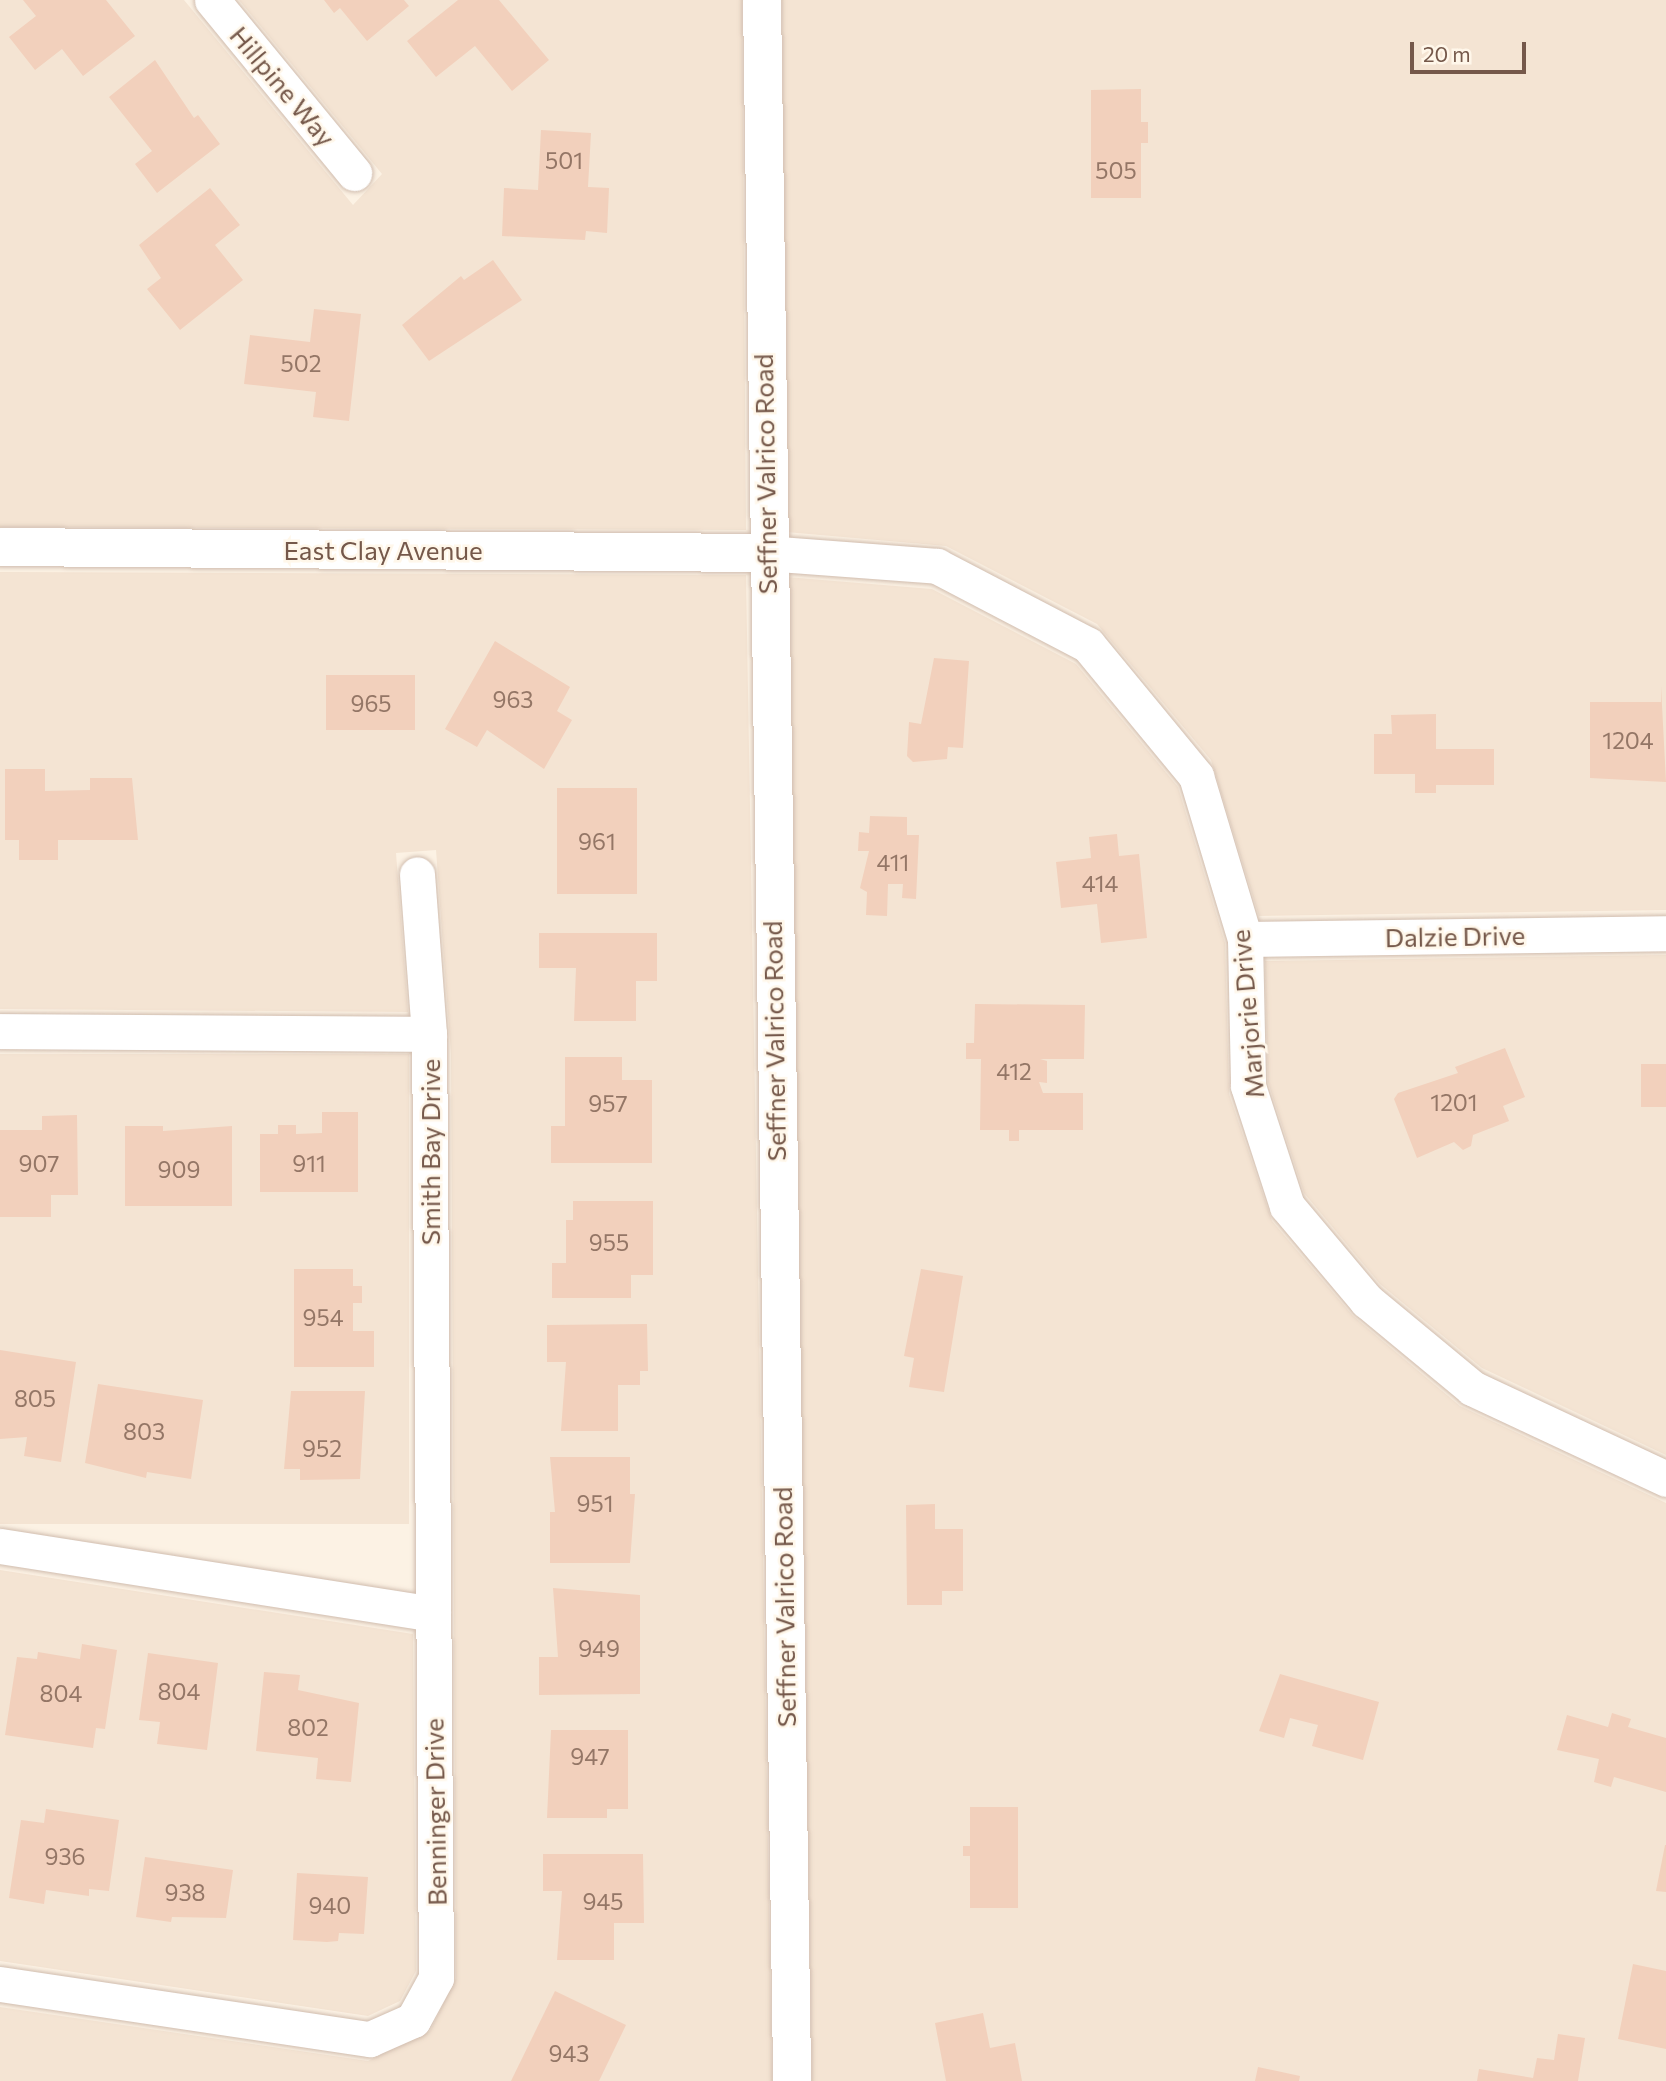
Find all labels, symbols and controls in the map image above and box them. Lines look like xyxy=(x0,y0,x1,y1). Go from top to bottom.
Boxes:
street label: Hillpine Way xyxy=(224,20,342,152)
scale bar xyxy=(1414,28,1530,72)
text: 20 m xyxy=(1423,41,1471,66)
house number: 501 xyxy=(545,146,583,174)
house number: 505 xyxy=(1095,156,1137,184)
house number: 502 xyxy=(281,349,321,377)
street label: Seffner Valrico Road xyxy=(747,353,783,595)
street label: East Clay Avenue xyxy=(283,534,483,566)
house number: 963 xyxy=(493,685,533,713)
house number: 965 xyxy=(350,689,392,717)
house number: 1204 xyxy=(1602,726,1654,754)
house number: 961 xyxy=(578,827,616,855)
house number: 411 xyxy=(877,848,909,876)
house number: 414 xyxy=(1082,869,1118,897)
street label: Dalzie Drive xyxy=(1385,919,1525,953)
street label: Seffner Valrico Road xyxy=(756,920,792,1162)
street label: Marjorie Drive xyxy=(1224,928,1270,1100)
house number: 412 xyxy=(996,1057,1032,1085)
street label: Smith Bay Drive xyxy=(414,1059,446,1245)
house number: 1201 xyxy=(1430,1088,1478,1116)
house number: 957 xyxy=(588,1089,628,1117)
house number: 907 xyxy=(18,1149,60,1177)
house number: 911 xyxy=(292,1149,326,1177)
house number: 909 xyxy=(158,1155,200,1183)
house number: 955 xyxy=(589,1228,629,1256)
house number: 954 xyxy=(303,1303,343,1331)
house number: 805 xyxy=(14,1384,56,1412)
house number: 803 xyxy=(123,1417,165,1445)
house number: 952 xyxy=(302,1434,342,1462)
street label: Seffner Valrico Road xyxy=(766,1486,802,1728)
house number: 951 xyxy=(576,1489,614,1517)
house number: 949 xyxy=(578,1634,620,1662)
house number: 804 xyxy=(158,1677,200,1705)
house number: 804 xyxy=(40,1679,82,1707)
house number: 802 xyxy=(287,1713,329,1741)
street label: Benninger Drive xyxy=(418,1718,452,1906)
house number: 947 xyxy=(570,1742,610,1770)
house number: 936 xyxy=(45,1842,85,1870)
house number: 938 xyxy=(165,1878,205,1906)
house number: 945 xyxy=(583,1887,623,1915)
house number: 940 xyxy=(309,1891,351,1919)
house number: 943 xyxy=(549,2039,589,2067)

